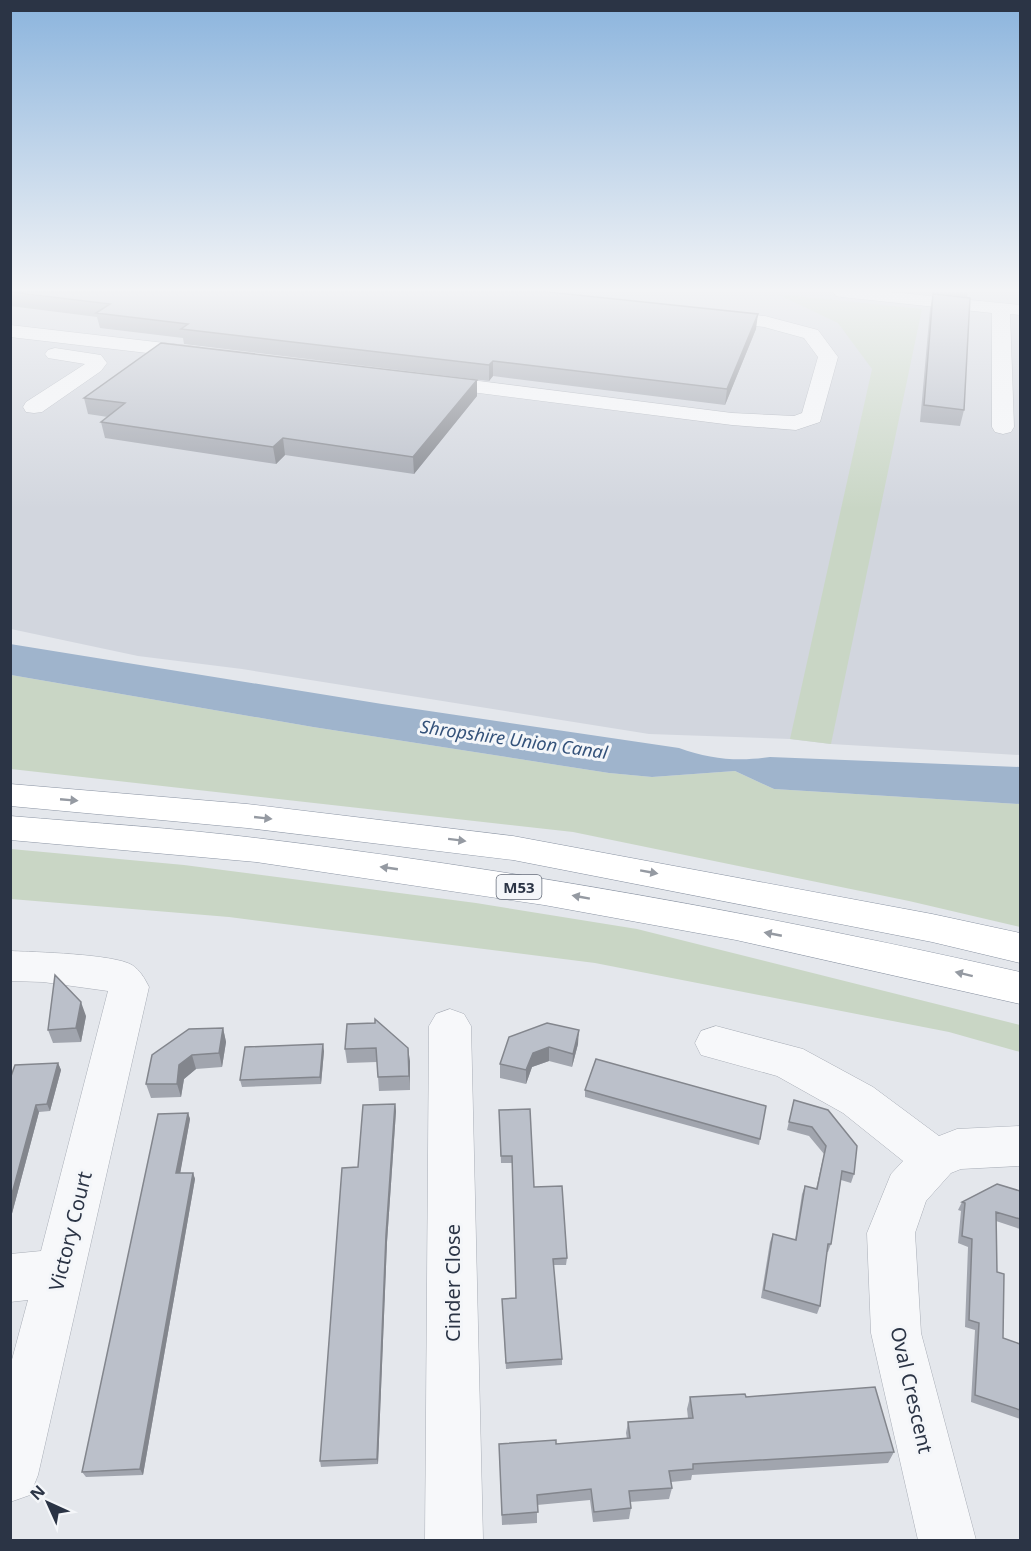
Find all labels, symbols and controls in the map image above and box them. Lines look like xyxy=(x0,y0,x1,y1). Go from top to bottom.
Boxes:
water label: Shropshire Union Canal xyxy=(419,714,609,764)
one-way arrow xyxy=(59,795,78,805)
one-way arrow xyxy=(253,813,272,823)
one-way arrow xyxy=(447,836,466,845)
one-way arrow xyxy=(379,864,398,873)
one-way arrow xyxy=(640,868,659,877)
road number: M53 xyxy=(496,875,542,899)
one-way arrow xyxy=(572,892,591,901)
one-way arrow xyxy=(763,929,782,938)
one-way arrow xyxy=(954,968,973,978)
street label: Victory Court xyxy=(42,1168,98,1294)
street label: Cinder Close xyxy=(439,1224,466,1342)
street label: Oval Crescent xyxy=(884,1324,940,1456)
north arrow xyxy=(18,1473,78,1533)
text: N xyxy=(25,1480,50,1505)

